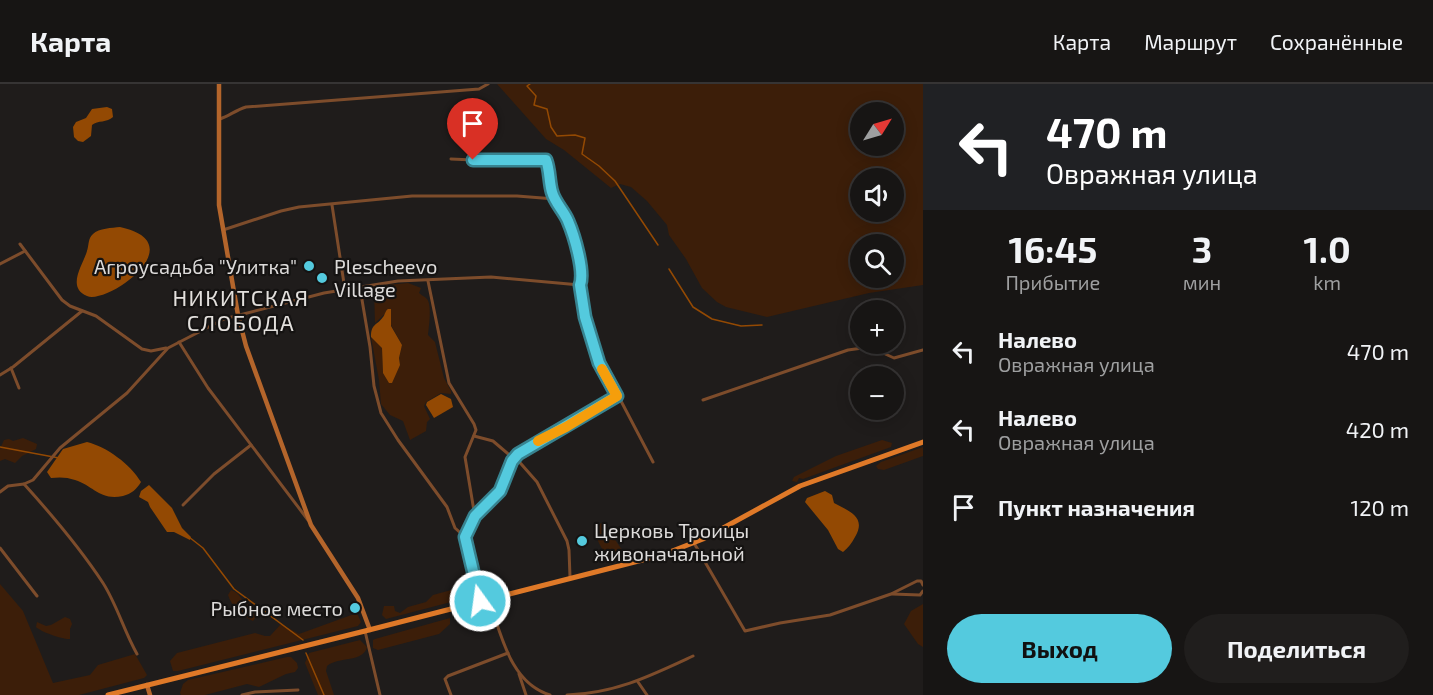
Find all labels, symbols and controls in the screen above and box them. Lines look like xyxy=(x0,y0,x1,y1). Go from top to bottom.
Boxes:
text: Карта xyxy=(30,24,111,58)
text: Карта xyxy=(1053,29,1111,54)
text: Маршрут xyxy=(1144,29,1237,54)
text: Сохранённые xyxy=(1270,29,1403,54)
pin xyxy=(447,98,498,160)
north arrow xyxy=(850,102,904,156)
map controls xyxy=(850,102,904,420)
text: 470 m xyxy=(1046,106,1168,156)
icon: arrive xyxy=(456,107,489,140)
icon: left xyxy=(947,108,1025,186)
text: Овражная улица xyxy=(1046,157,1258,189)
button: sound xyxy=(850,168,904,222)
text: 16:45 xyxy=(1008,227,1097,270)
text: 3 xyxy=(1192,227,1212,270)
text: 1.0 xyxy=(1304,227,1351,270)
button: search xyxy=(850,234,904,288)
place label: Агроусадьба "Улитка" xyxy=(94,254,297,279)
place label: Plescheevo Village xyxy=(334,254,437,301)
marker: Агроусадьба "Улитка" xyxy=(302,259,316,273)
text: Прибытие xyxy=(1005,270,1100,294)
text: мин xyxy=(1183,270,1221,294)
text: km xyxy=(1313,270,1341,294)
marker: Plescheevo Village xyxy=(315,271,329,285)
district label: НИКИТСКАЯ СЛОБОДА xyxy=(172,284,310,335)
button: + xyxy=(850,300,904,354)
text: Налево xyxy=(998,326,1077,352)
icon: left xyxy=(947,335,980,368)
text: 470 m xyxy=(1347,338,1409,364)
text: Овражная улица xyxy=(998,352,1155,376)
button: − xyxy=(850,366,904,420)
text: Налево xyxy=(998,404,1077,430)
icon: left xyxy=(947,413,980,446)
text: 420 m xyxy=(1346,416,1409,442)
text: Овражная улица xyxy=(998,430,1155,454)
icon: arrive xyxy=(947,491,980,524)
text: Пункт назначения xyxy=(998,494,1195,520)
text: 120 m xyxy=(1350,494,1409,520)
place label: Церковь Троицы живоначальной xyxy=(594,518,749,565)
marker: Церковь Троицы живоначальной xyxy=(575,534,589,548)
position arrow xyxy=(448,569,512,633)
place label: Рыбное место xyxy=(210,596,343,620)
marker: Рыбное место xyxy=(348,601,362,615)
button: Выход xyxy=(947,614,1172,683)
button: Поделиться xyxy=(1184,614,1409,683)

